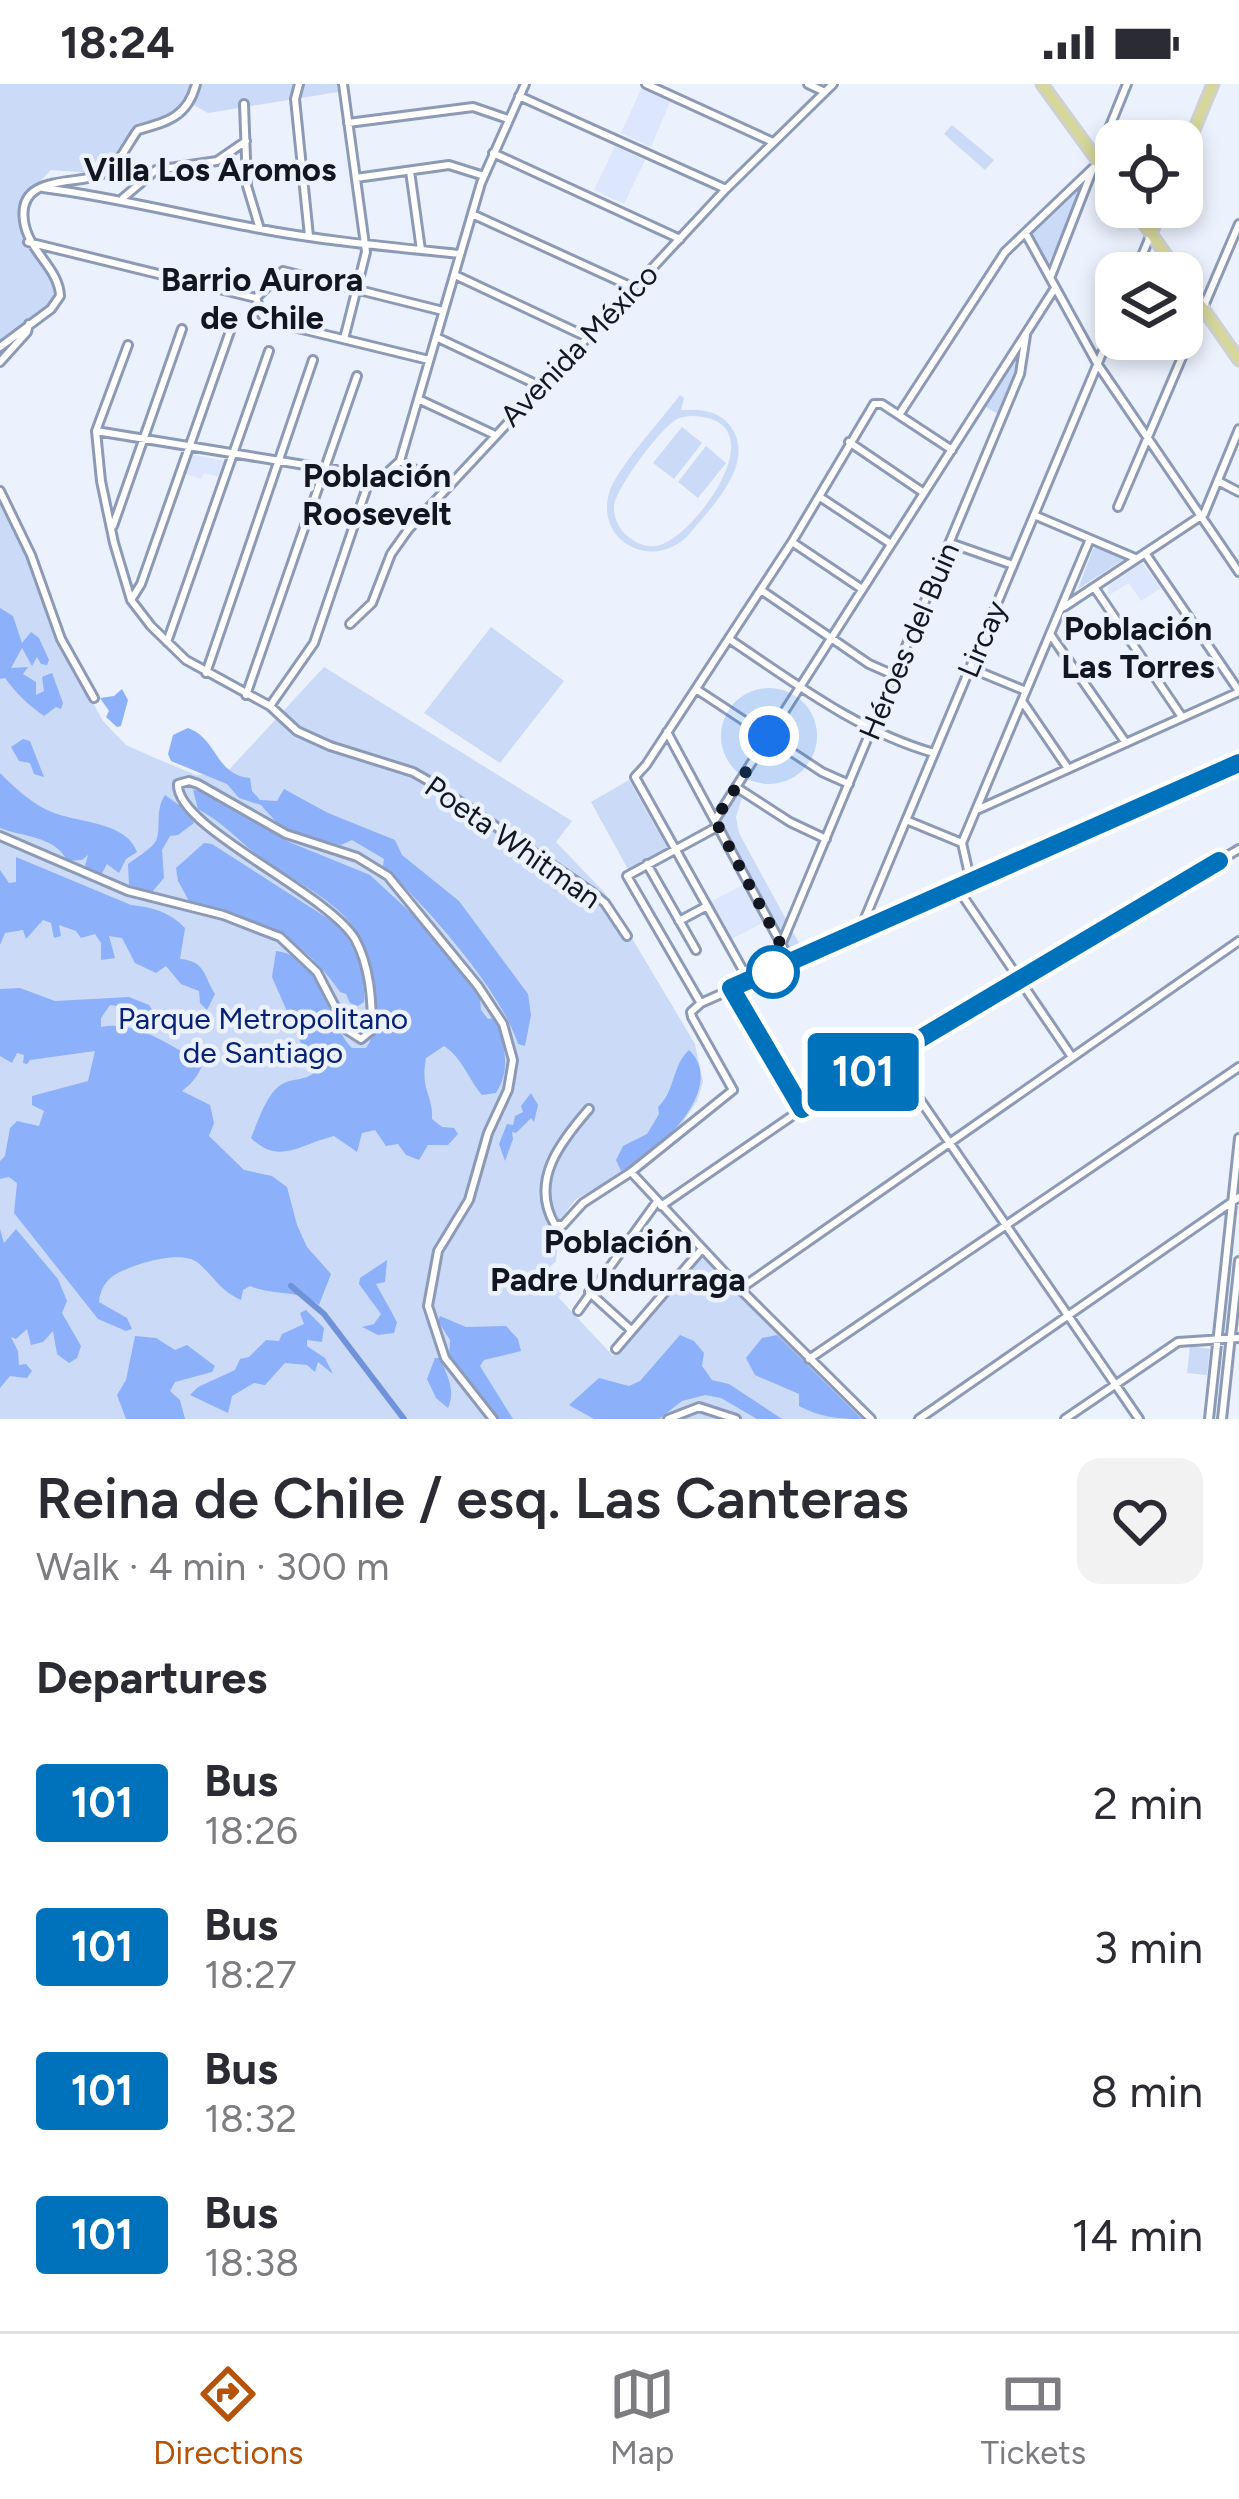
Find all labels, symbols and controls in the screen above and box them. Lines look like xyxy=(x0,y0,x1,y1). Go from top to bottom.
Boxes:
text: 18:24 xyxy=(60,15,175,69)
map controls xyxy=(1095,120,1203,360)
button: locate xyxy=(1095,120,1203,228)
district label: Villa Los Aromos xyxy=(84,150,336,189)
button: layers xyxy=(1095,252,1203,360)
street label: Avenida México xyxy=(492,256,666,434)
district label: Barrio Aurora de Chile xyxy=(161,260,363,337)
district label: Población Roosevelt xyxy=(302,456,452,533)
street label: Héroes del Buin xyxy=(851,537,967,745)
street label: Lircay xyxy=(949,595,1015,683)
district label: Población Las Torres xyxy=(1061,609,1215,686)
your location xyxy=(739,706,799,766)
street label: Poeta Whitman xyxy=(418,768,608,916)
unlabelled marker xyxy=(748,947,798,997)
park label: Parque Metropolitano de Santiago xyxy=(118,1000,408,1071)
line badge: 101 xyxy=(794,1033,932,1111)
text: 101 xyxy=(832,1046,894,1097)
district label: Población Padre Undurraga xyxy=(490,1222,746,1299)
button: heart xyxy=(1077,1458,1203,1584)
text: Reina de Chile / esq. Las Canteras xyxy=(36,1464,909,1532)
text: Walk · 4 min · 300 m xyxy=(36,1543,389,1590)
text: Departures xyxy=(36,1650,267,1704)
text: Bus xyxy=(204,1753,278,1807)
text: 2 min xyxy=(1093,1776,1203,1830)
text: 101 xyxy=(71,1777,133,1828)
text: 18:26 xyxy=(204,1807,298,1854)
text: Bus xyxy=(204,1897,278,1951)
text: 3 min xyxy=(1094,1920,1203,1974)
text: 101 xyxy=(71,1921,133,1972)
text: 18:27 xyxy=(204,1951,297,1998)
text: Bus xyxy=(204,2041,278,2095)
text: 8 min xyxy=(1090,2064,1203,2118)
text: 101 xyxy=(71,2065,133,2116)
text: 18:32 xyxy=(204,2095,297,2142)
text: Bus xyxy=(204,2185,278,2239)
text: 14 min xyxy=(1072,2208,1203,2262)
text: 101 xyxy=(71,2209,133,2260)
text: 18:38 xyxy=(204,2239,299,2286)
tab: Directions xyxy=(153,2361,303,2472)
tab: Map xyxy=(609,2361,675,2472)
tab: Tickets xyxy=(981,2361,1086,2472)

